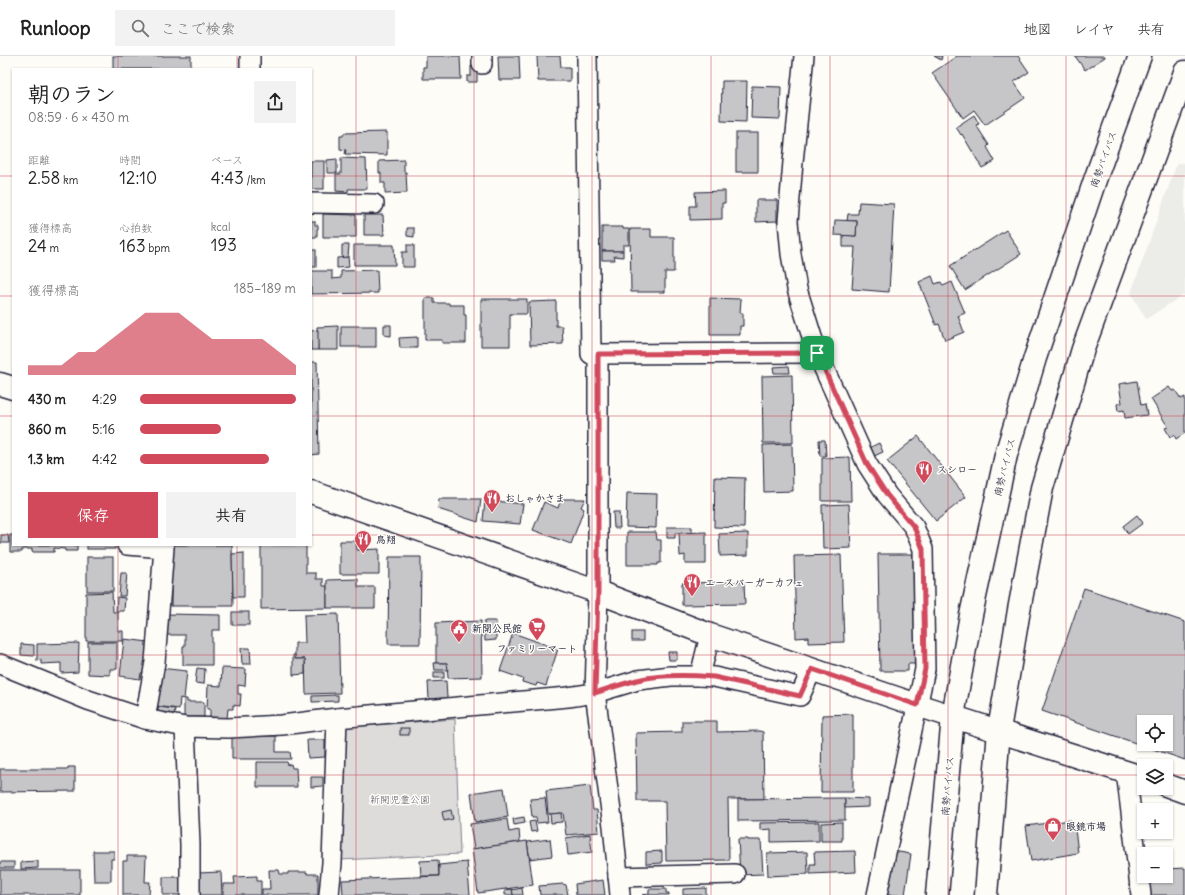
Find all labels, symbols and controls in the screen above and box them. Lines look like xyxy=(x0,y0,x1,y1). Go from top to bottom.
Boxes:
search box xyxy=(115,10,395,46)
text: Runloop xyxy=(20,16,91,40)
icon: search xyxy=(129,17,151,39)
text: ここで検索 xyxy=(161,19,236,38)
text: 地図 xyxy=(1024,20,1052,38)
text: レイヤ xyxy=(1074,20,1115,38)
text: 共有 xyxy=(1137,20,1165,38)
text: 朝のラン xyxy=(28,80,116,108)
button: share xyxy=(254,81,296,123)
text: 08:59 · 6 × 430 m xyxy=(28,109,129,126)
street label: 南勢バイパス xyxy=(1087,129,1120,189)
text: 距離 xyxy=(28,153,50,167)
text: 時間 xyxy=(119,153,141,167)
text: ペース xyxy=(211,153,243,167)
text: 2.58 xyxy=(28,167,60,189)
text: 12:10 xyxy=(119,167,157,189)
text: 4:43 xyxy=(211,167,244,189)
text: km xyxy=(60,173,78,187)
text: /km xyxy=(244,173,266,187)
text: kcal xyxy=(211,220,230,234)
text: 獲得標高 xyxy=(28,221,72,235)
text: 心拍数 xyxy=(119,221,152,235)
text: 193 xyxy=(211,234,237,256)
text: 24 xyxy=(28,235,47,257)
text: 163 xyxy=(119,235,146,257)
text: m xyxy=(47,241,59,255)
text: bpm xyxy=(146,241,170,255)
text: 185–189 m xyxy=(234,280,296,297)
text: 獲得標高 xyxy=(28,282,80,299)
pin xyxy=(800,336,834,370)
icon: arrive xyxy=(806,342,828,364)
text: 430 m xyxy=(28,391,66,408)
text: 4:29 xyxy=(92,391,117,408)
text: 860 m xyxy=(28,421,66,438)
text: 5:16 xyxy=(92,421,115,438)
street label: 南勢バイパス xyxy=(991,437,1018,498)
text: 1.3 km xyxy=(28,451,64,468)
text: 4:42 xyxy=(92,451,117,468)
restaurant icon: スシロー xyxy=(914,459,934,484)
place label: スシロー xyxy=(937,463,977,476)
restaurant icon: おしゃかさま xyxy=(482,488,502,513)
button: 保存 xyxy=(28,492,158,538)
button: 共有 xyxy=(166,492,296,538)
place label: おしゃかさま xyxy=(505,492,565,505)
restaurant icon: 鳥翔 xyxy=(353,529,373,554)
place label: 鳥翔 xyxy=(376,533,396,546)
restaurant icon: エースバーガーカフェ xyxy=(682,572,702,597)
place label: エースバーガーカフェ xyxy=(705,576,804,589)
supermarket icon: ファミリーマート xyxy=(527,616,547,641)
public building icon: 新開公民館 xyxy=(449,618,469,643)
place label: 新開公民館 xyxy=(472,622,522,635)
place label: ファミリーマート xyxy=(497,642,577,655)
map controls xyxy=(1137,715,1173,883)
button: locate xyxy=(1137,715,1173,751)
street label: 南勢バイパス xyxy=(938,756,957,816)
button: layers xyxy=(1137,759,1173,795)
park label: 新開児童公園 xyxy=(370,793,430,806)
button: + xyxy=(1137,803,1173,839)
shop icon: 眼鏡市場 xyxy=(1043,816,1063,841)
place label: 眼鏡市場 xyxy=(1066,820,1106,833)
button: − xyxy=(1137,847,1173,883)

